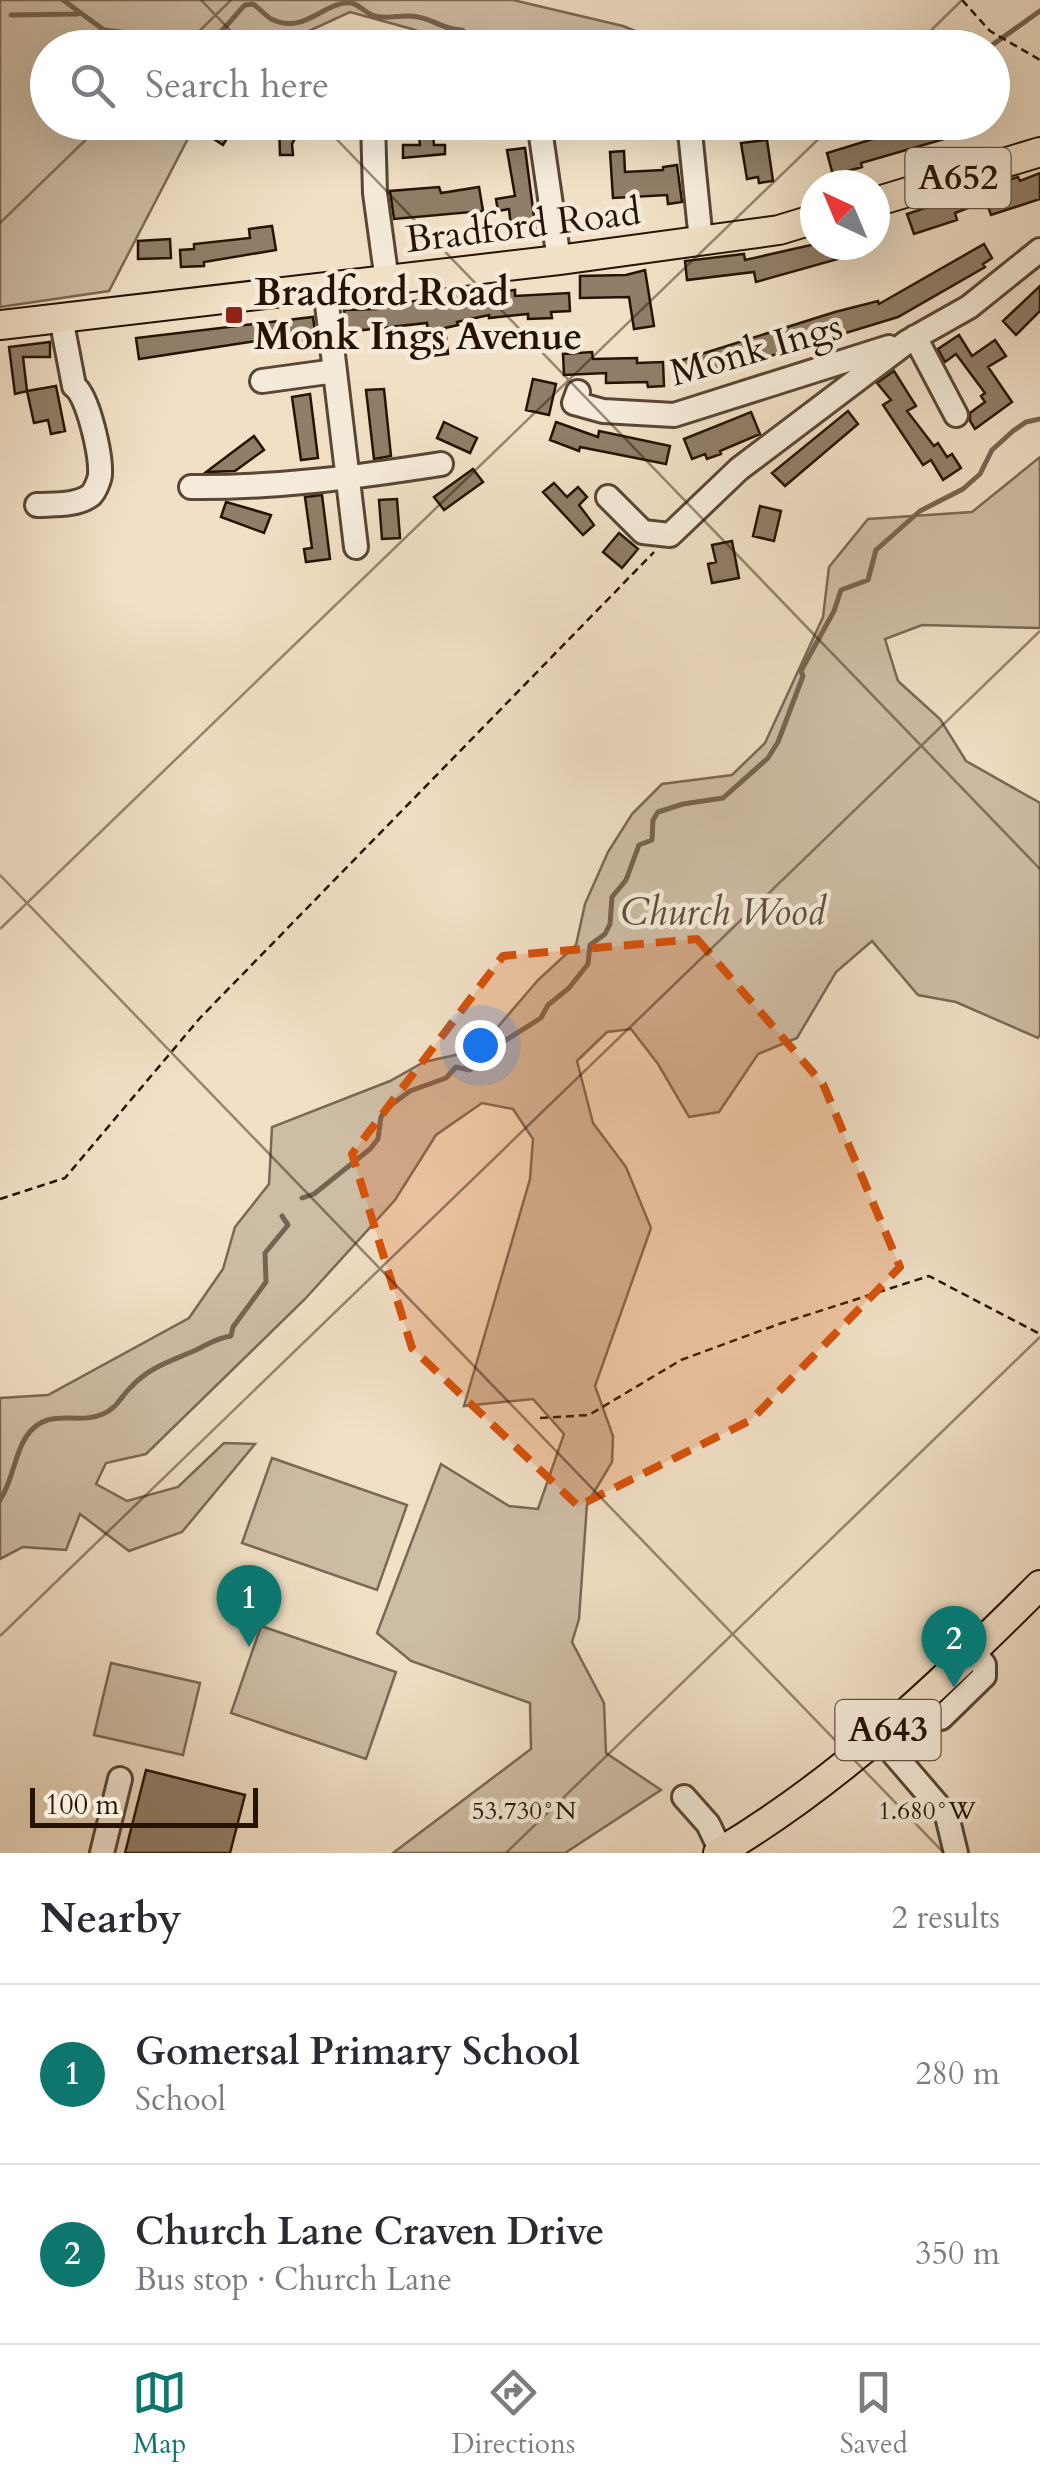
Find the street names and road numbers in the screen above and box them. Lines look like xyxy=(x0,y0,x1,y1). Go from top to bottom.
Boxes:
road number: A652 xyxy=(906,148,1010,208)
street label: Bradford Road xyxy=(403,186,643,266)
street label: Monk Ings xyxy=(664,301,848,399)
road number: A643 xyxy=(836,1700,940,1760)

